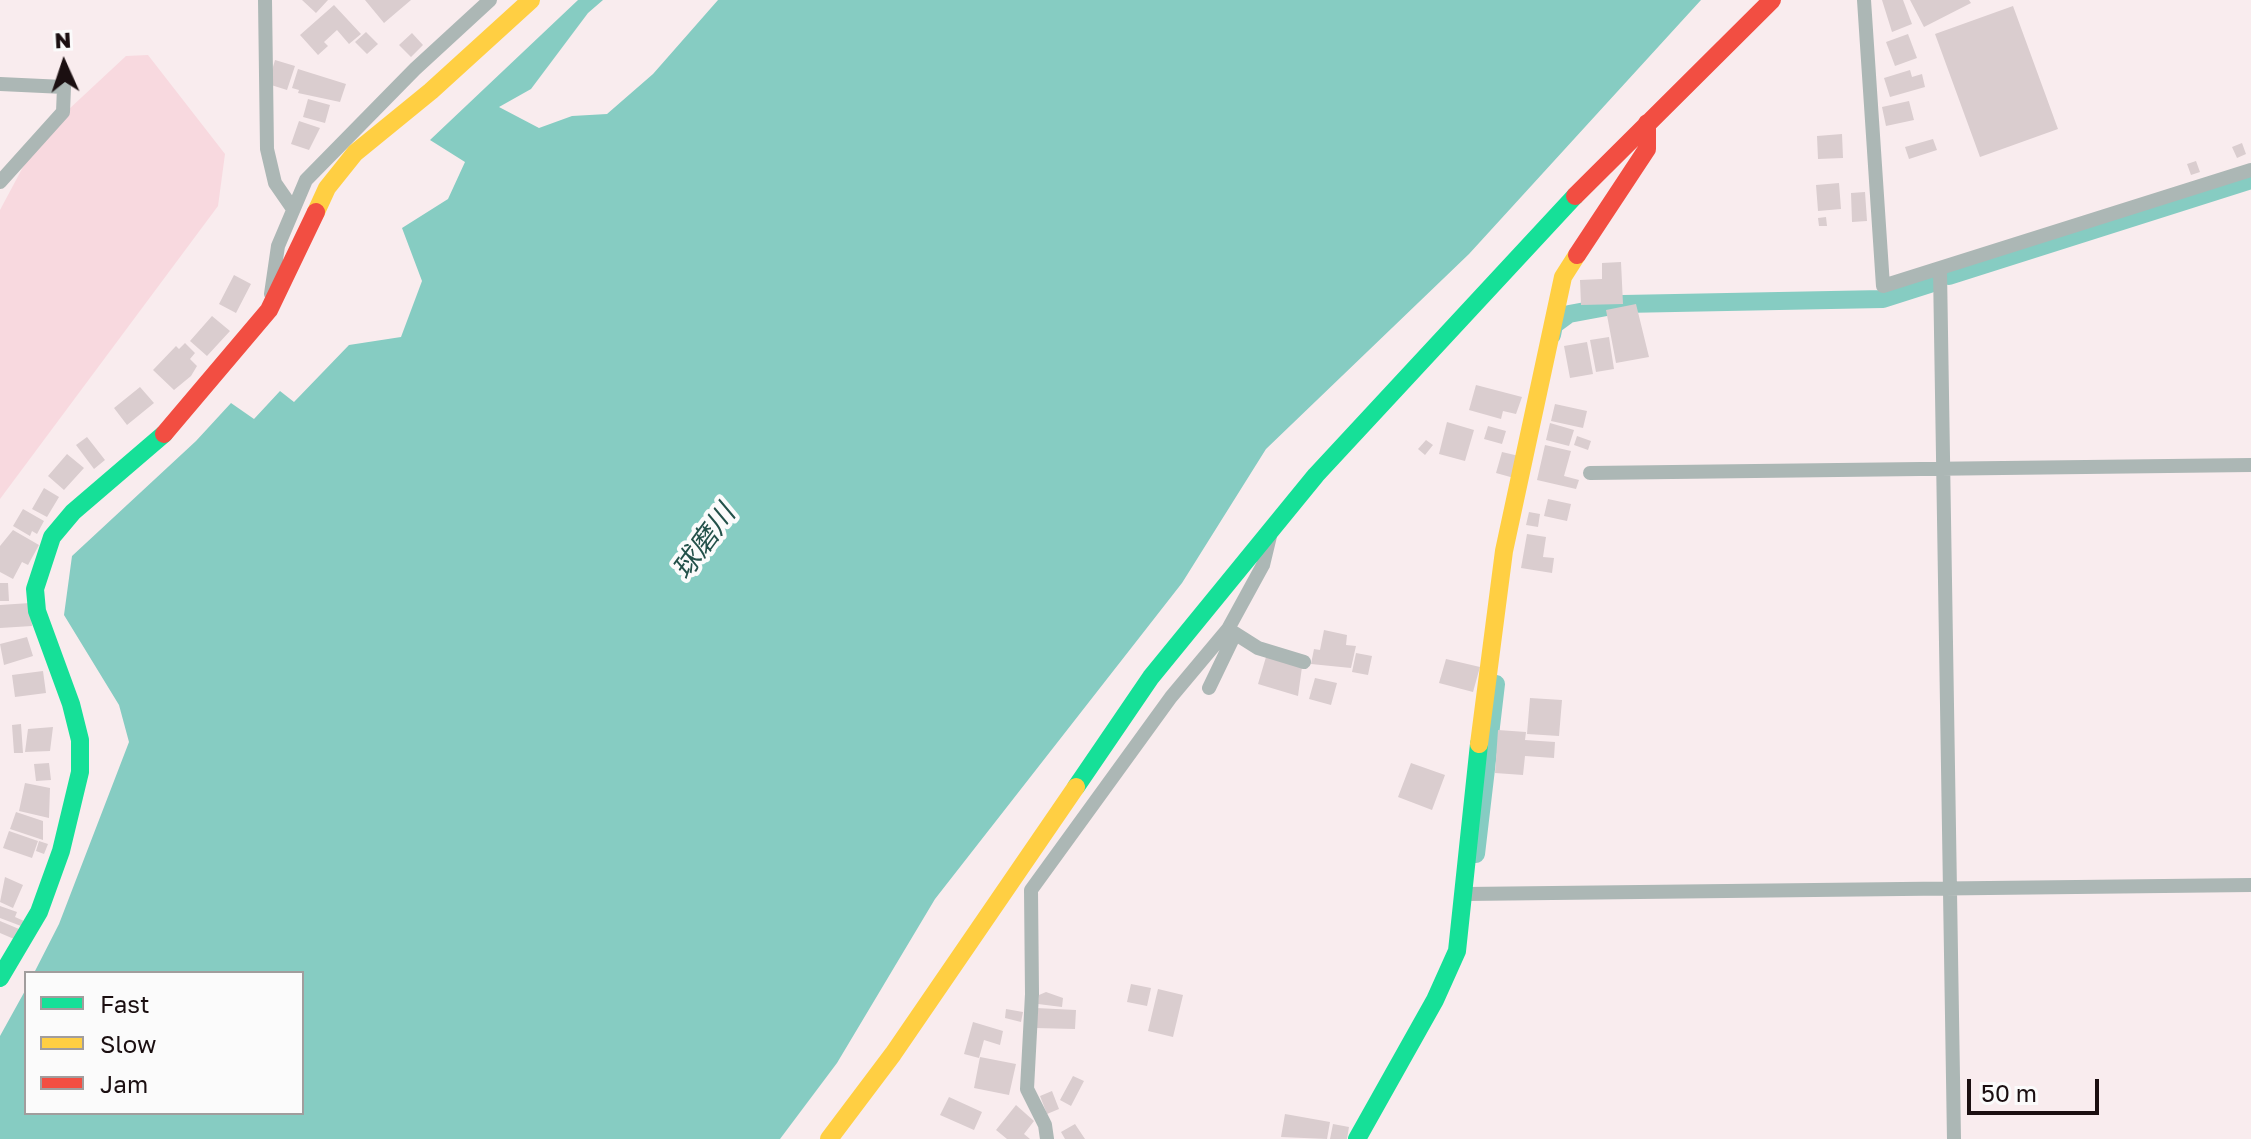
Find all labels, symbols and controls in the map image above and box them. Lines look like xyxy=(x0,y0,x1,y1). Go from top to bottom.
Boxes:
north arrow xyxy=(24,24,104,104)
text: N xyxy=(54,26,72,53)
water label: 球磨川 xyxy=(666,498,742,586)
legend xyxy=(24,971,304,1115)
text: Fast xyxy=(100,989,150,1018)
text: Slow xyxy=(100,1029,156,1058)
scale bar xyxy=(1971,1063,2103,1113)
text: Jam xyxy=(100,1069,148,1098)
text: 50 m xyxy=(1981,1078,2037,1107)

